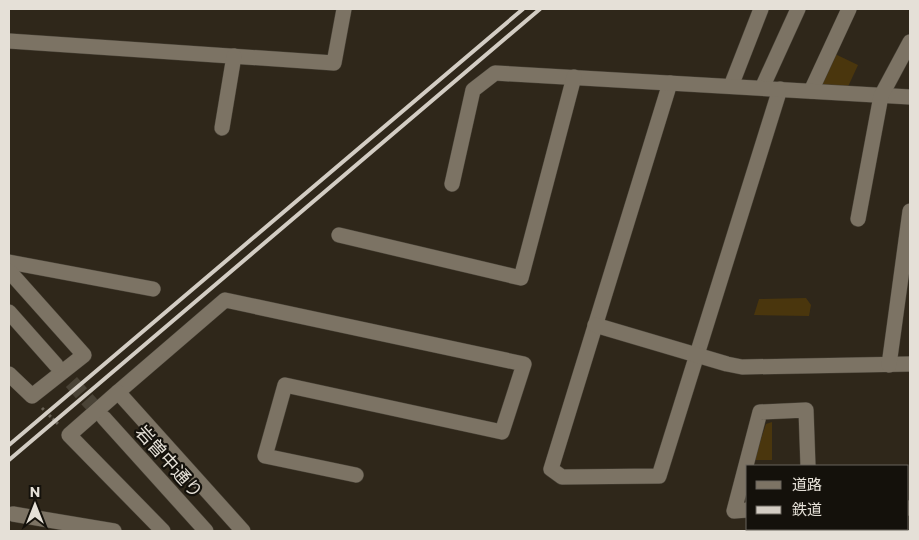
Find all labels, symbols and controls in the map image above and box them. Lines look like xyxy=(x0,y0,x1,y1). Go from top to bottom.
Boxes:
street label: 岩曽中通り xyxy=(131,421,208,502)
legend xyxy=(746,465,909,530)
text: 道路 xyxy=(792,475,822,493)
north arrow xyxy=(10,480,60,530)
text: N xyxy=(30,483,40,500)
text: 鉄道 xyxy=(792,500,822,518)

